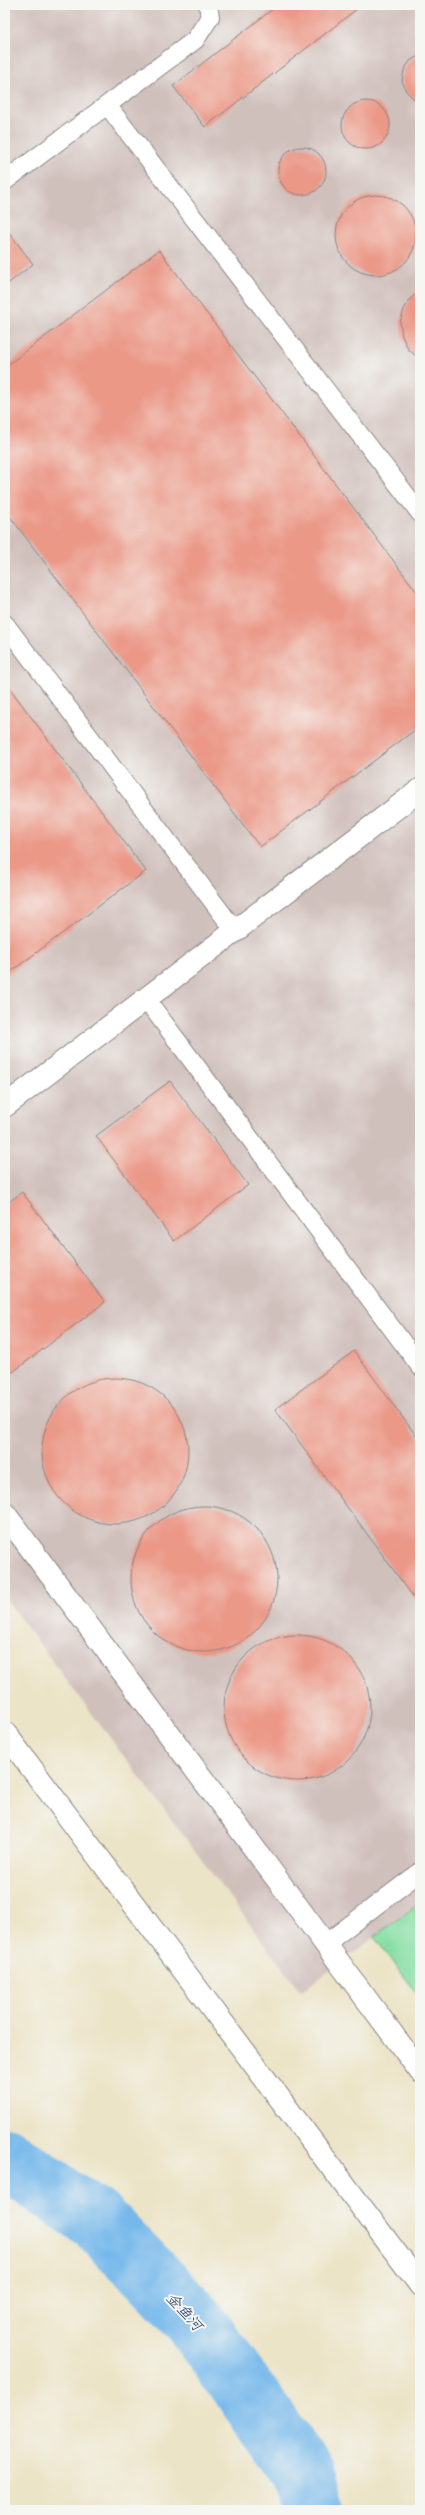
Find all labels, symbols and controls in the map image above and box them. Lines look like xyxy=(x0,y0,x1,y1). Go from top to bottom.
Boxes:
water label: 金鱼河 xyxy=(162,2289,208,2337)

